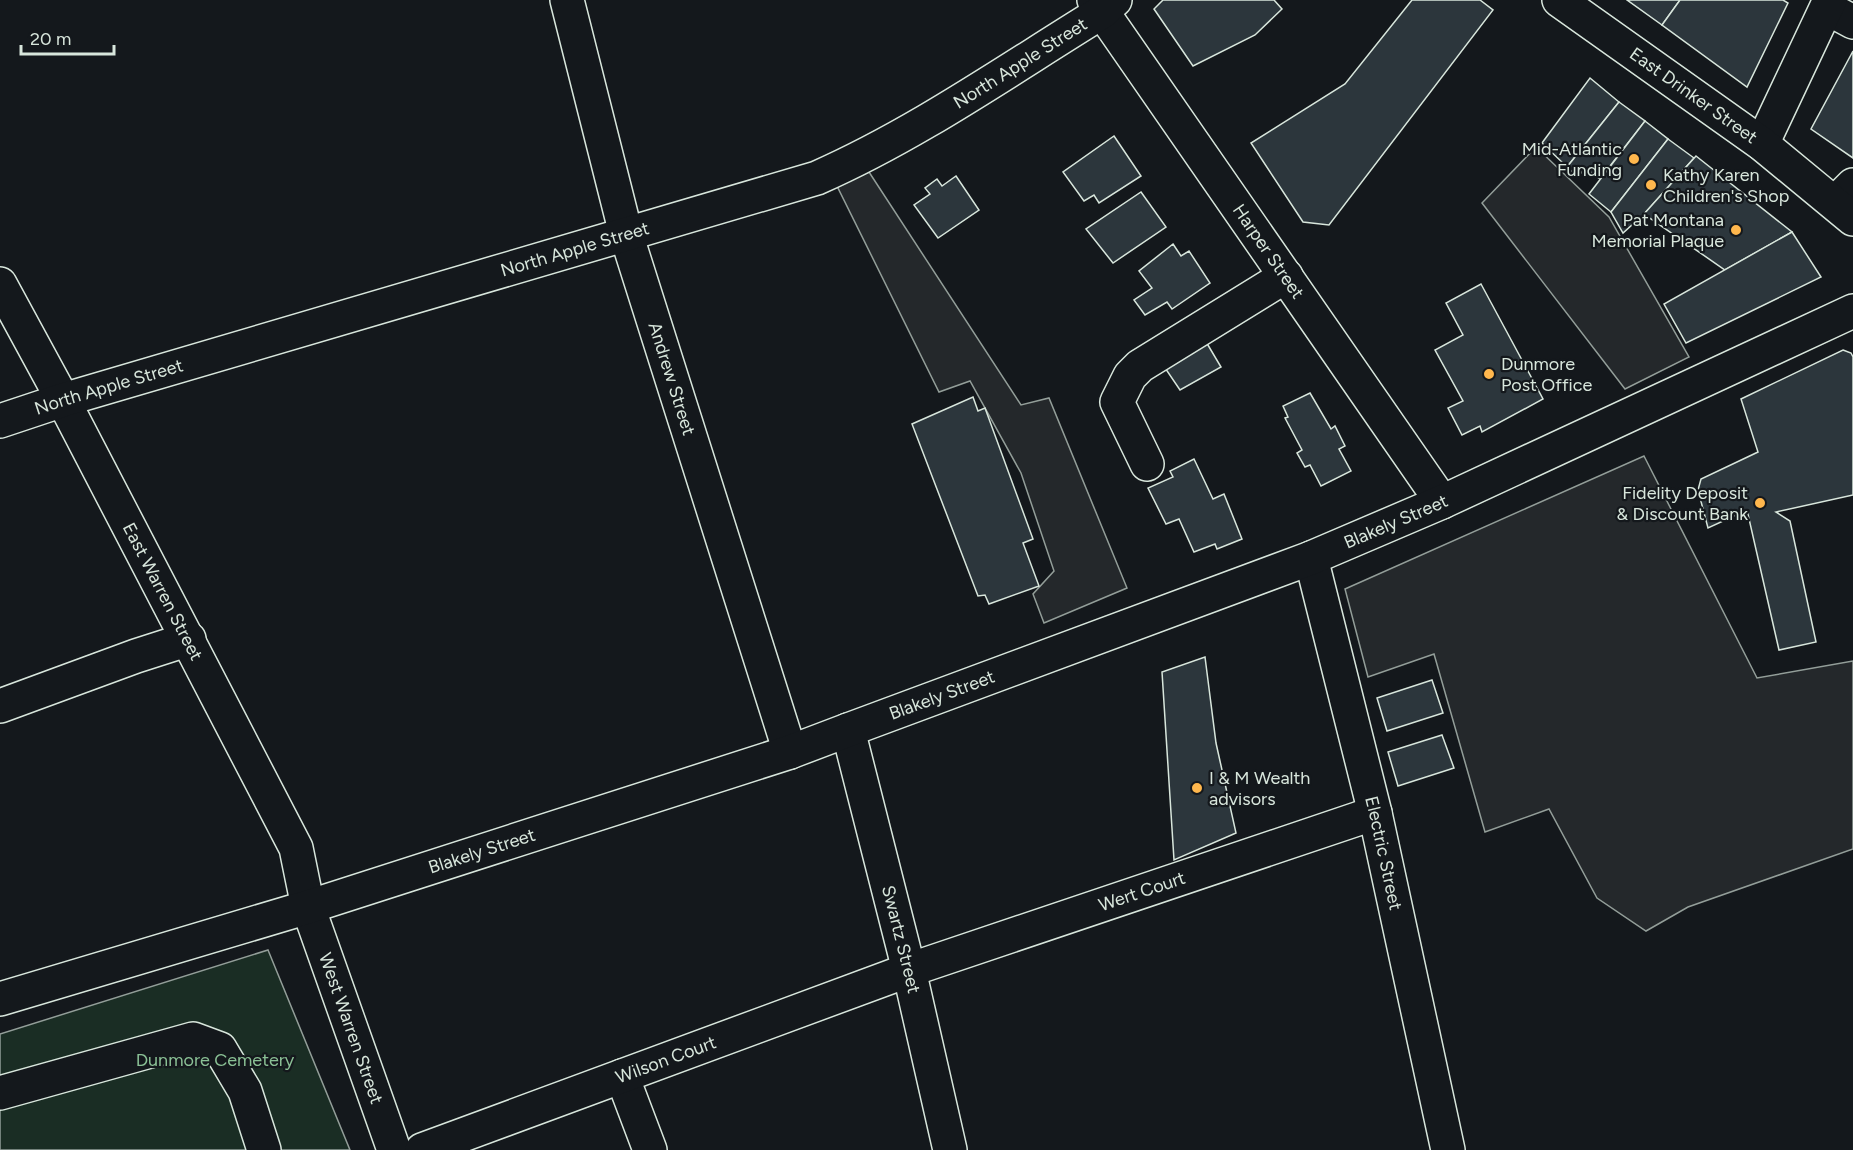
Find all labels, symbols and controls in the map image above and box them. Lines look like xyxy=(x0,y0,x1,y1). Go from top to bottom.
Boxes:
street label: North Apple Street xyxy=(949,13,1091,114)
scale bar xyxy=(21,18,114,56)
text: 20 m xyxy=(30,28,71,50)
street label: East Drinker Street xyxy=(1625,43,1762,148)
place label: Mid-Atlantic Funding xyxy=(1522,138,1622,181)
marker: Mid-Atlantic Funding xyxy=(1627,152,1641,166)
place label: Kathy Karen Children's Shop xyxy=(1663,164,1789,207)
marker: Kathy Karen Children's Shop xyxy=(1644,178,1658,192)
street label: Harper Street xyxy=(1228,200,1309,303)
place label: Pat Montana Memorial Plaque xyxy=(1592,209,1724,252)
street label: North Apple Street xyxy=(498,217,652,282)
marker: Pat Montana Memorial Plaque xyxy=(1729,223,1743,237)
street label: Andrew Street xyxy=(644,319,700,438)
place label: Dunmore Post Office xyxy=(1501,353,1592,396)
street label: North Apple Street xyxy=(32,354,186,420)
marker: Dunmore Post Office xyxy=(1482,367,1496,381)
place label: Fidelity Deposit & Discount Bank xyxy=(1617,482,1748,525)
street label: Blakely Street xyxy=(1341,490,1452,554)
marker: Fidelity Deposit & Discount Bank xyxy=(1753,496,1767,510)
street label: East Warren Street xyxy=(118,519,208,664)
street label: Blakely Street xyxy=(886,665,998,725)
place label: I & M Wealth advisors xyxy=(1209,767,1310,810)
marker: I & M Wealth advisors xyxy=(1190,781,1204,795)
street label: Electric Street xyxy=(1360,794,1407,912)
street label: Blakely Street xyxy=(426,824,538,879)
street label: Wert Court xyxy=(1096,867,1188,916)
street label: Swartz Street xyxy=(877,883,925,996)
street label: West Warren Street xyxy=(314,950,388,1107)
street label: Wilson Court xyxy=(613,1031,719,1088)
park label: Dunmore Cemetery xyxy=(136,1049,295,1071)

